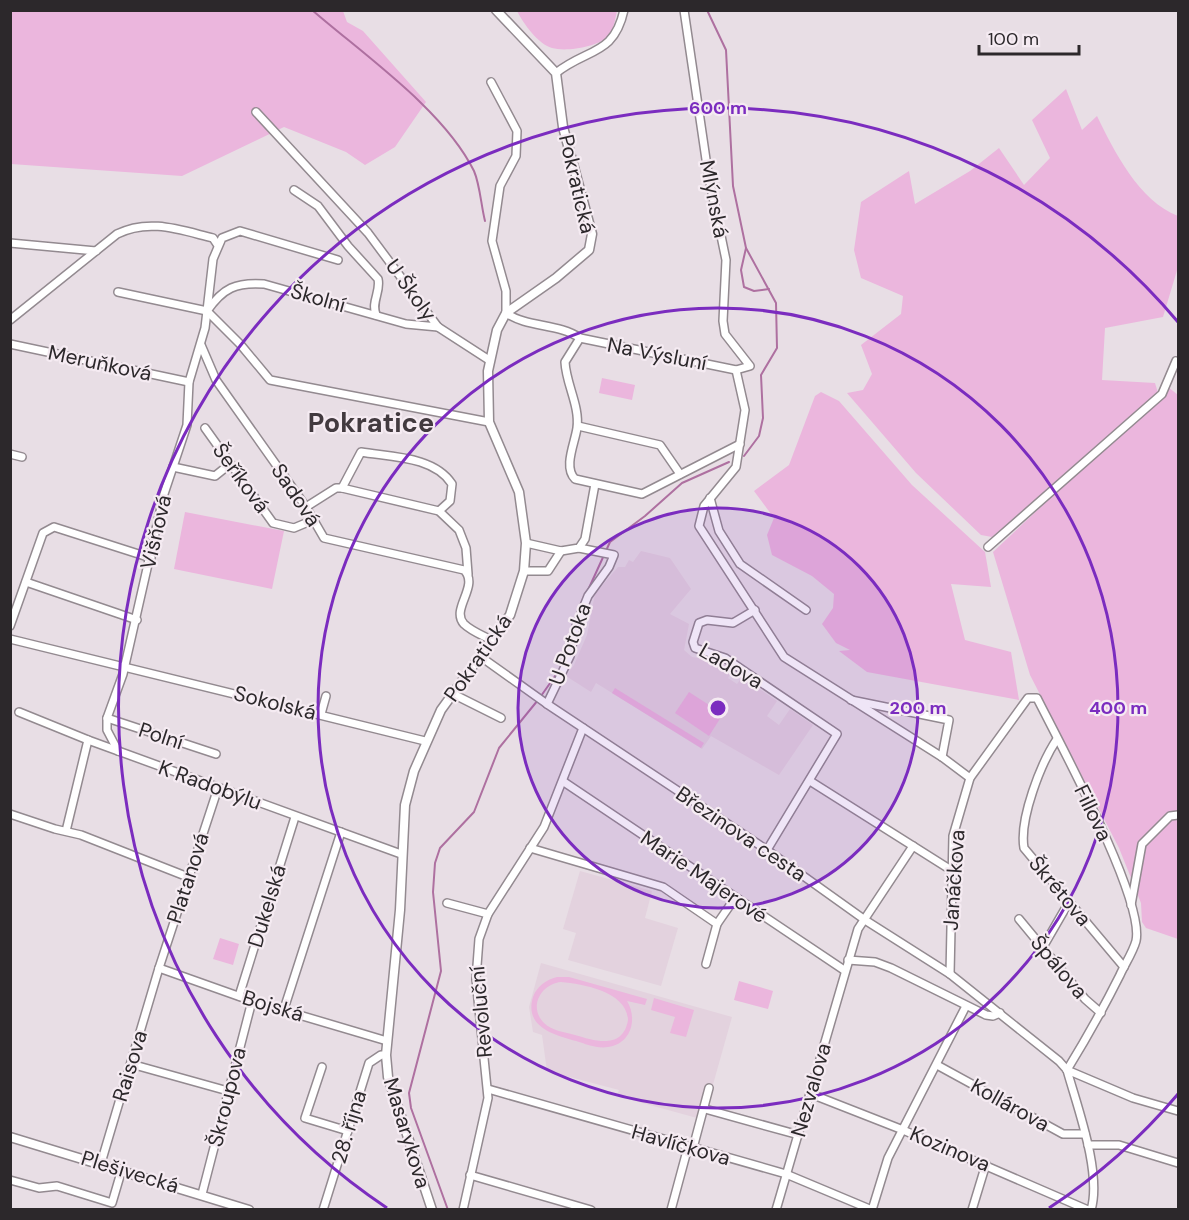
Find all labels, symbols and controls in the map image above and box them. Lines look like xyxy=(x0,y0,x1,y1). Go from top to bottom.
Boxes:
scale bar xyxy=(979,18,1080,56)
text: 100 m xyxy=(988,27,1039,51)
text: 600 m xyxy=(689,96,747,120)
street label: Pokratická xyxy=(552,132,602,236)
street label: Mlýnská xyxy=(693,158,735,240)
street label: U Školy xyxy=(379,253,443,327)
street label: Školní xyxy=(287,277,349,319)
street label: Na Výsluní xyxy=(605,331,709,377)
street label: Meruňková xyxy=(46,338,154,388)
district label: Pokratice xyxy=(308,405,434,440)
street label: Šeříková xyxy=(206,437,276,519)
street label: Sadová xyxy=(265,458,327,532)
street label: Višňová xyxy=(134,492,178,572)
street label: U Potoka xyxy=(542,599,598,689)
street label: Pokratická xyxy=(438,609,518,707)
street label: Ladova xyxy=(694,636,768,696)
street label: Sokolská xyxy=(231,679,319,727)
text: 200 m xyxy=(890,696,946,720)
text: 400 m xyxy=(1089,696,1147,720)
centre of rings xyxy=(708,698,728,718)
street label: Polní xyxy=(135,716,187,756)
street label: K Radobýlu xyxy=(155,753,265,817)
street label: Březinova cesta xyxy=(670,780,812,888)
street label: Fillova xyxy=(1067,780,1119,846)
street label: Marie Majerové xyxy=(635,824,773,930)
street label: Platanová xyxy=(160,829,216,927)
street label: Janáčkova xyxy=(937,829,971,931)
street label: Škrétova xyxy=(1022,850,1098,932)
street label: Dukelská xyxy=(241,861,293,951)
street label: Špálova xyxy=(1024,929,1094,1005)
street label: Revoluční xyxy=(463,965,499,1059)
street label: Bojská xyxy=(239,983,307,1029)
street label: Raisova xyxy=(106,1027,154,1105)
street label: Nezvalova xyxy=(784,1040,838,1140)
street label: Škroupova xyxy=(201,1044,253,1150)
street label: Kollárova xyxy=(966,1072,1054,1138)
street label: Masarykova xyxy=(377,1074,437,1192)
street label: 28. října xyxy=(325,1087,373,1167)
street label: Havlíčkova xyxy=(628,1118,734,1172)
street label: Kozinova xyxy=(906,1120,994,1178)
street label: Plešivecká xyxy=(78,1144,182,1200)

